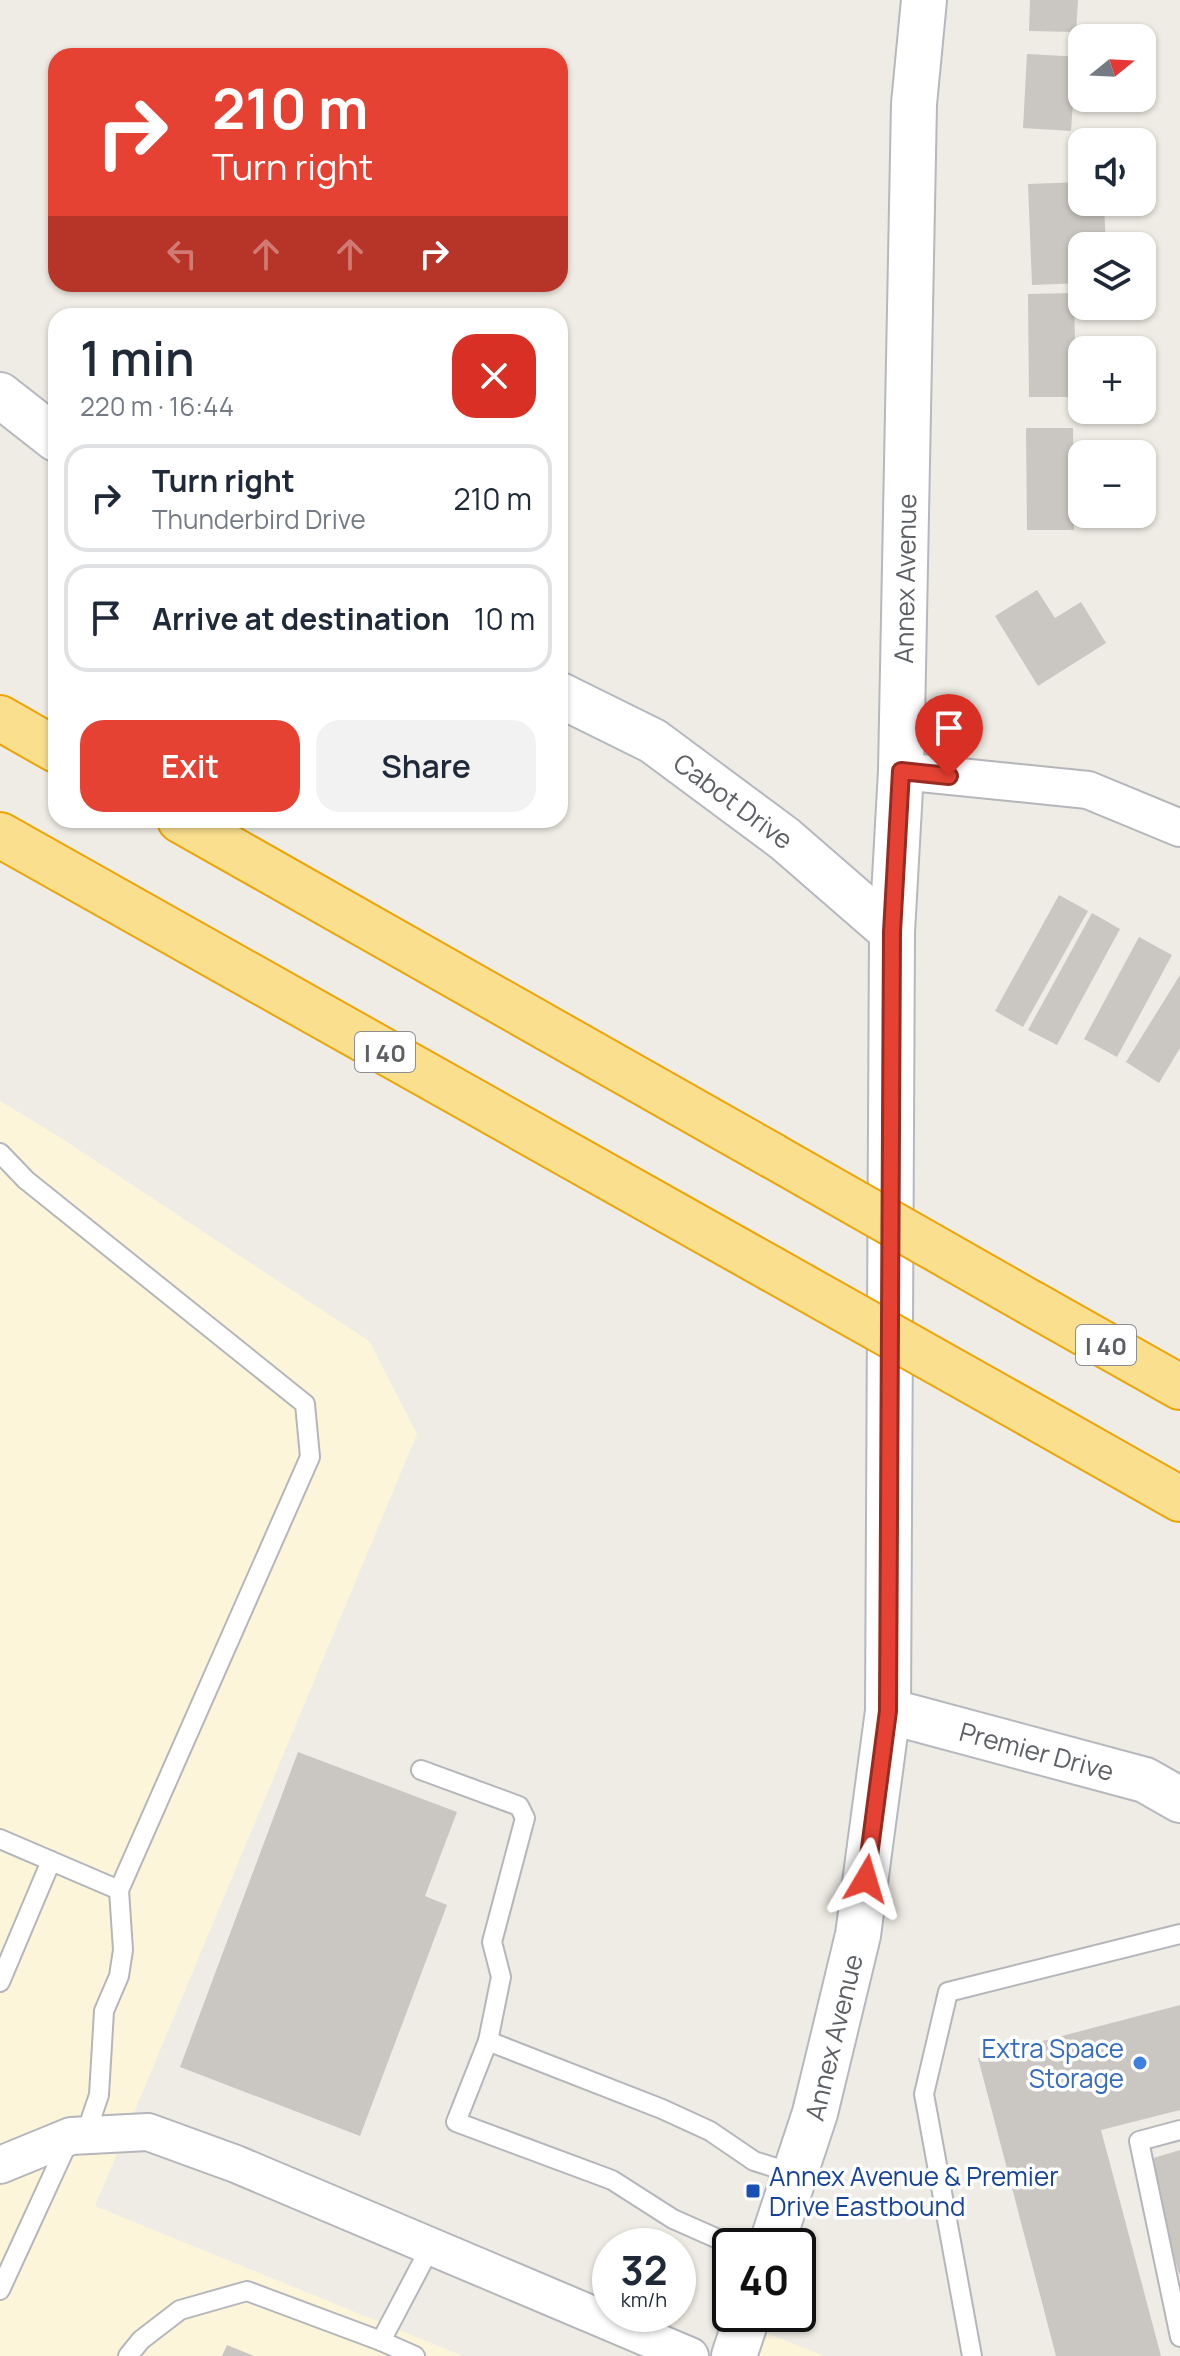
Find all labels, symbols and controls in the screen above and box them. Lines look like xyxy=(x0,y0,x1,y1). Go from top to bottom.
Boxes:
north arrow xyxy=(1068,24,1156,112)
map controls xyxy=(1068,24,1156,528)
text: 210 m xyxy=(212,69,368,146)
icon: right xyxy=(80,80,184,184)
button: sound xyxy=(1068,128,1156,216)
text: Turn right xyxy=(212,142,373,191)
icon: left xyxy=(160,232,204,276)
icon: ahead xyxy=(244,232,288,276)
icon: ahead xyxy=(328,232,372,276)
icon: right xyxy=(412,232,456,276)
button: layers xyxy=(1068,232,1156,320)
text: 1 min xyxy=(80,325,194,390)
button: close xyxy=(452,334,536,418)
button: + xyxy=(1068,336,1156,424)
text: 220 m · 16:44 xyxy=(80,388,234,424)
button: − xyxy=(1068,440,1156,528)
text: Turn right xyxy=(152,460,295,501)
icon: right xyxy=(84,476,128,520)
text: 210 m xyxy=(453,478,532,519)
street label: Annex Avenue xyxy=(885,493,924,664)
text: Thunderbird Drive xyxy=(152,501,366,537)
icon: arrive xyxy=(84,596,128,640)
text: Arrive at destination xyxy=(152,598,450,639)
text: 10 m xyxy=(474,598,535,639)
pin xyxy=(915,694,983,776)
icon: arrive xyxy=(927,706,971,750)
button: Exit xyxy=(80,720,300,812)
button: Share xyxy=(316,720,536,812)
street label: Cabot Drive xyxy=(666,744,801,857)
road number: I 40 xyxy=(355,1032,415,1072)
road number: I 40 xyxy=(1076,1325,1136,1365)
street label: Premier Drive xyxy=(956,1713,1118,1789)
position arrow xyxy=(824,1837,908,1921)
street label: Annex Avenue xyxy=(796,1950,871,2124)
place label: Extra Space Storage xyxy=(982,2030,1124,2096)
marker: Extra Space Storage xyxy=(1131,2054,1149,2072)
place label: Annex Avenue & Premier Drive Eastbound xyxy=(769,2158,1059,2224)
marker: Annex Avenue & Premier Drive Eastbound xyxy=(744,2182,762,2200)
speed limit sign: 40 xyxy=(712,2228,816,2332)
text: 32 xyxy=(620,2242,668,2297)
text: km/h xyxy=(621,2286,667,2313)

